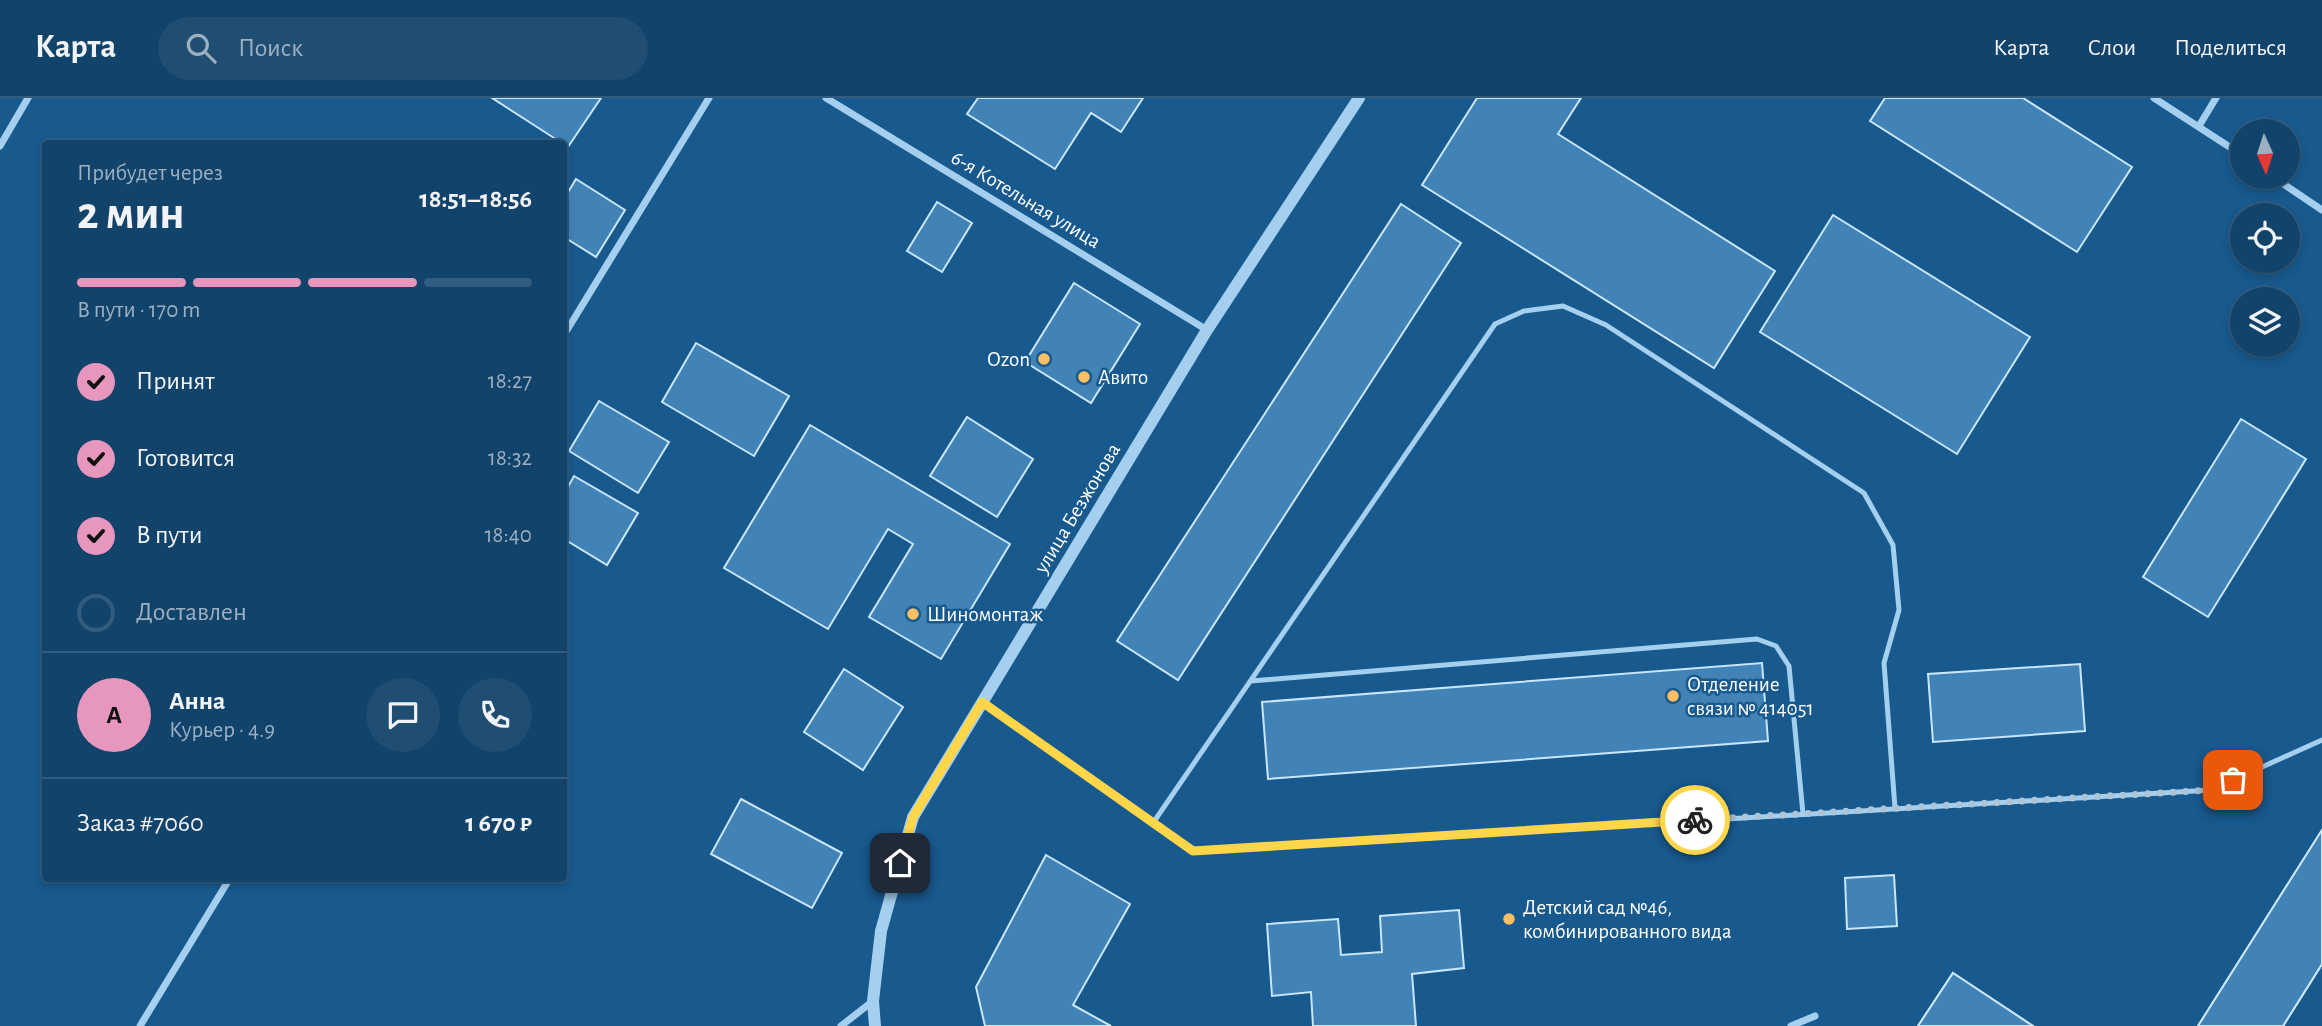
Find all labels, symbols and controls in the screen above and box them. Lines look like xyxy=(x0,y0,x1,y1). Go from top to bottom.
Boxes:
search box xyxy=(158,17,648,80)
icon: search xyxy=(182,29,220,67)
text: Карта xyxy=(35,31,116,64)
text: Поиск xyxy=(238,35,303,61)
text: Карта xyxy=(1993,36,2049,60)
text: Слои xyxy=(2087,36,2136,60)
text: Поделиться xyxy=(2174,36,2287,60)
north arrow xyxy=(2230,119,2300,189)
map controls xyxy=(2230,119,2300,357)
street label: 6-я Котельная улица xyxy=(947,147,1104,252)
text: Прибудет через xyxy=(77,162,223,185)
text: 18:51–18:56 xyxy=(419,186,532,212)
text: 2 мин xyxy=(77,191,185,237)
button: locate xyxy=(2230,203,2300,273)
button: layers xyxy=(2230,287,2300,357)
text: В пути · 170 m xyxy=(77,299,201,322)
place label: Ozon xyxy=(987,349,1030,370)
marker: Ozon xyxy=(1036,351,1052,367)
icon: check xyxy=(77,363,115,401)
place label: Авито xyxy=(1098,367,1148,388)
text: Принят xyxy=(136,368,215,394)
marker: Авито xyxy=(1076,369,1092,385)
text: 18:27 xyxy=(488,370,532,393)
street label: улица Безжонова xyxy=(1030,439,1125,578)
icon: check xyxy=(77,440,115,478)
text: Готовится xyxy=(136,445,235,471)
text: 18:32 xyxy=(488,447,532,470)
icon: check xyxy=(77,517,115,555)
text: В пути xyxy=(136,522,202,548)
text: 18:40 xyxy=(485,524,532,547)
text: Доставлен xyxy=(136,599,247,625)
place label: Шиномонтаж xyxy=(927,604,1043,625)
marker: Шиномонтаж xyxy=(905,606,921,622)
place label: Отделение связи № 414051 xyxy=(1687,674,1814,719)
button: chat xyxy=(366,678,440,752)
button: phone xyxy=(458,678,532,752)
text: Анна xyxy=(169,688,225,714)
marker: Отделение связи № 414051 xyxy=(1665,688,1681,704)
text: А xyxy=(106,702,122,728)
text: Курьер · 4.9 xyxy=(169,719,275,742)
pin xyxy=(2203,750,2263,810)
icon: bag xyxy=(2214,761,2252,799)
courier xyxy=(1660,785,1730,855)
icon: bike xyxy=(1676,801,1714,839)
text: Заказ #7060 xyxy=(77,810,204,836)
text: 1 670 ₽ xyxy=(465,810,532,836)
pin xyxy=(870,833,930,893)
icon: home xyxy=(881,844,919,882)
place label: Детский сад №46, комбинированного вида xyxy=(1523,897,1732,942)
marker: Детский сад №46, комбинированного вида xyxy=(1501,911,1517,927)

